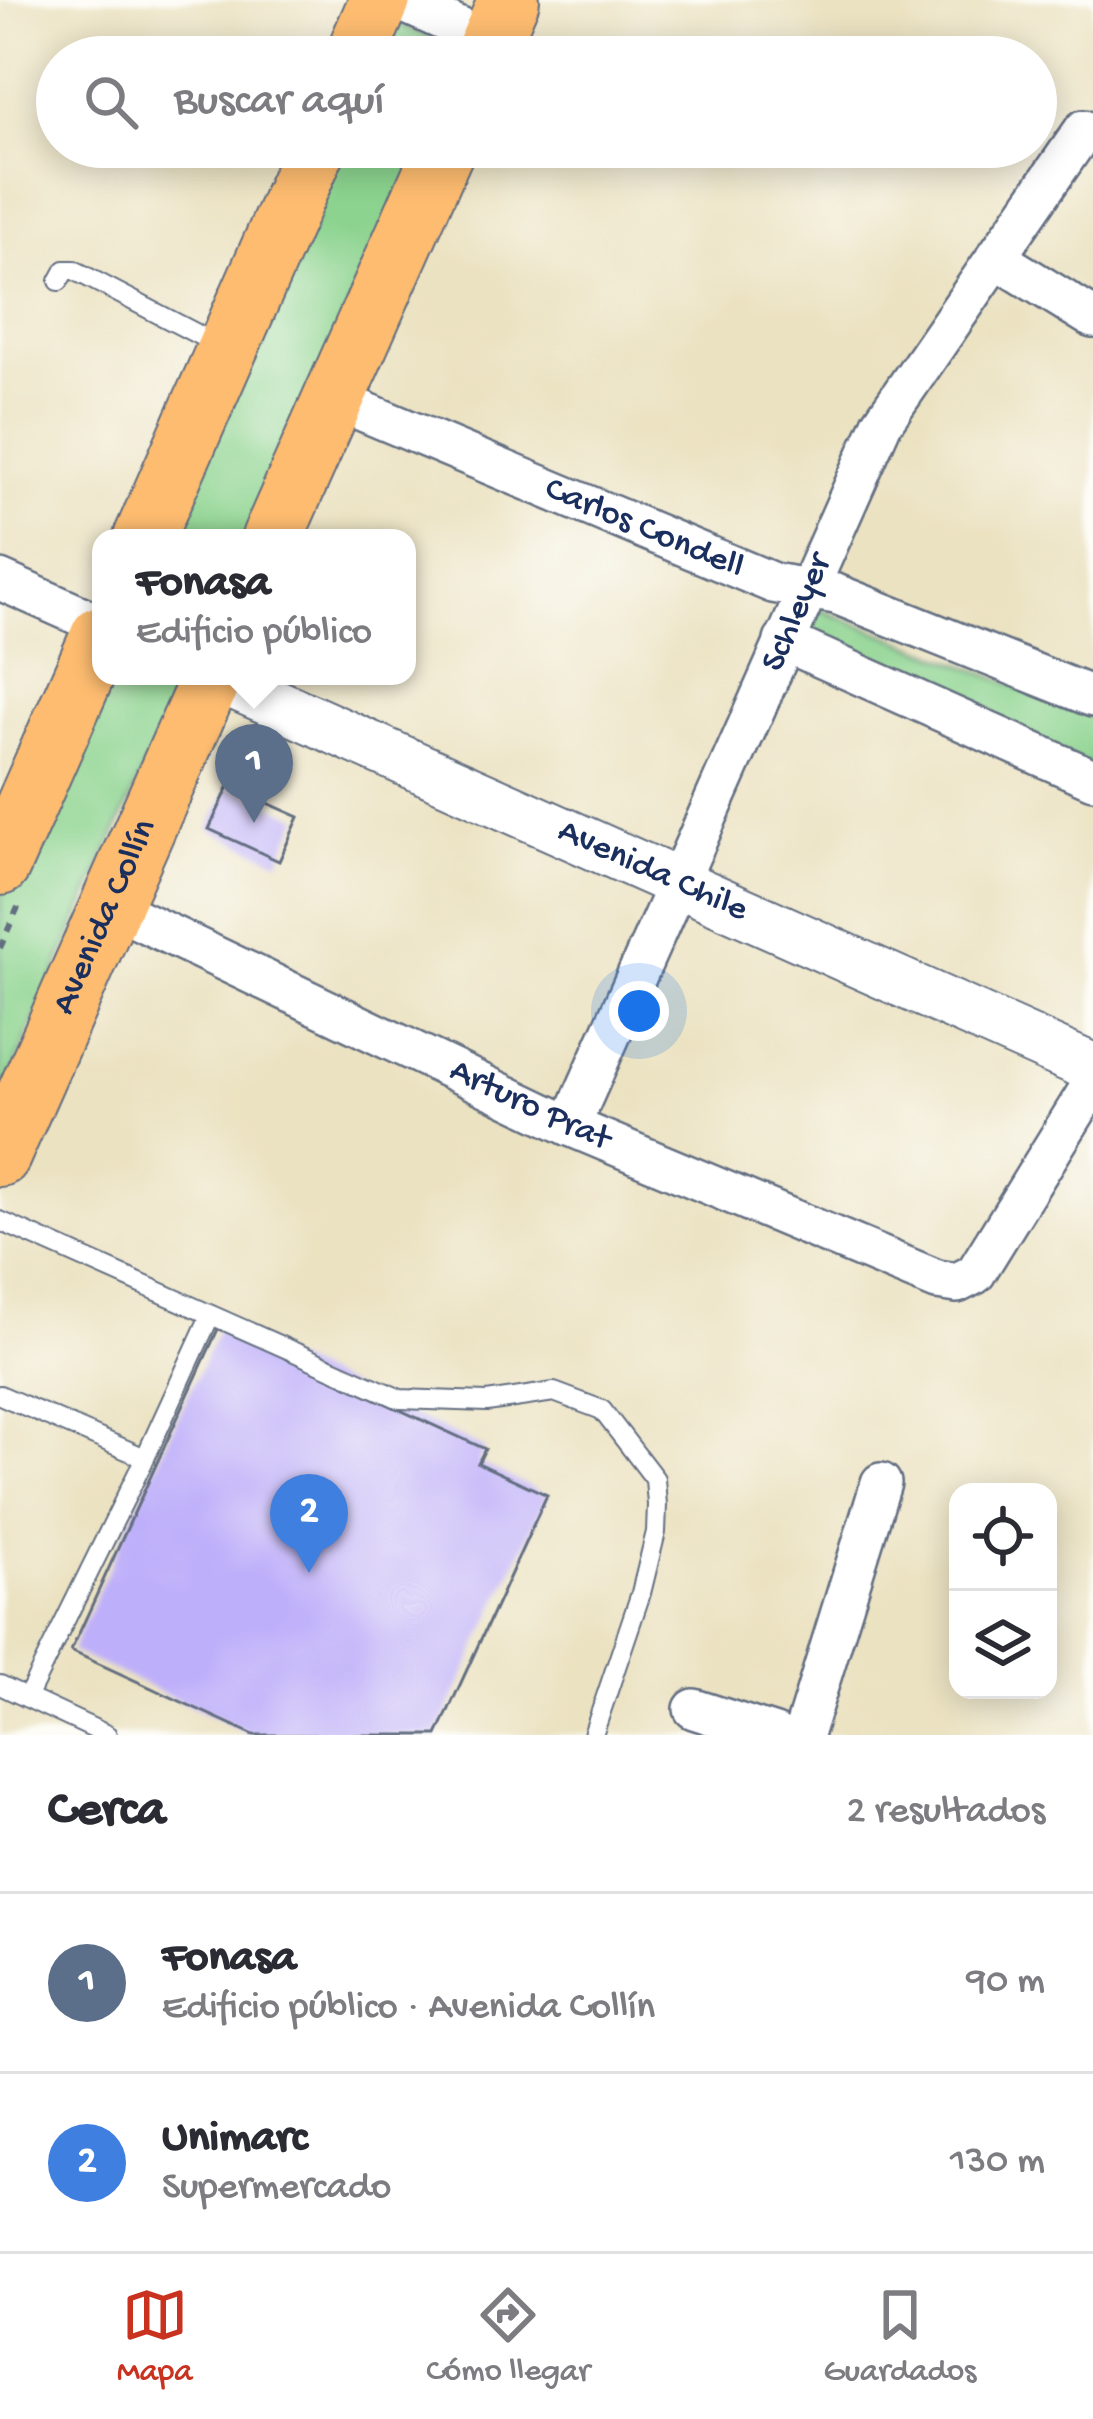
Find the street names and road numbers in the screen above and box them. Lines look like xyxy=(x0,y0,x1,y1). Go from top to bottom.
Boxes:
street label: Carlos Condell xyxy=(538,468,750,590)
street label: Schleyer xyxy=(753,545,844,679)
street label: Avenida Chile xyxy=(551,810,754,933)
street label: Avenida Collín xyxy=(44,813,167,1022)
street label: Arturo Prat xyxy=(442,1050,620,1163)

